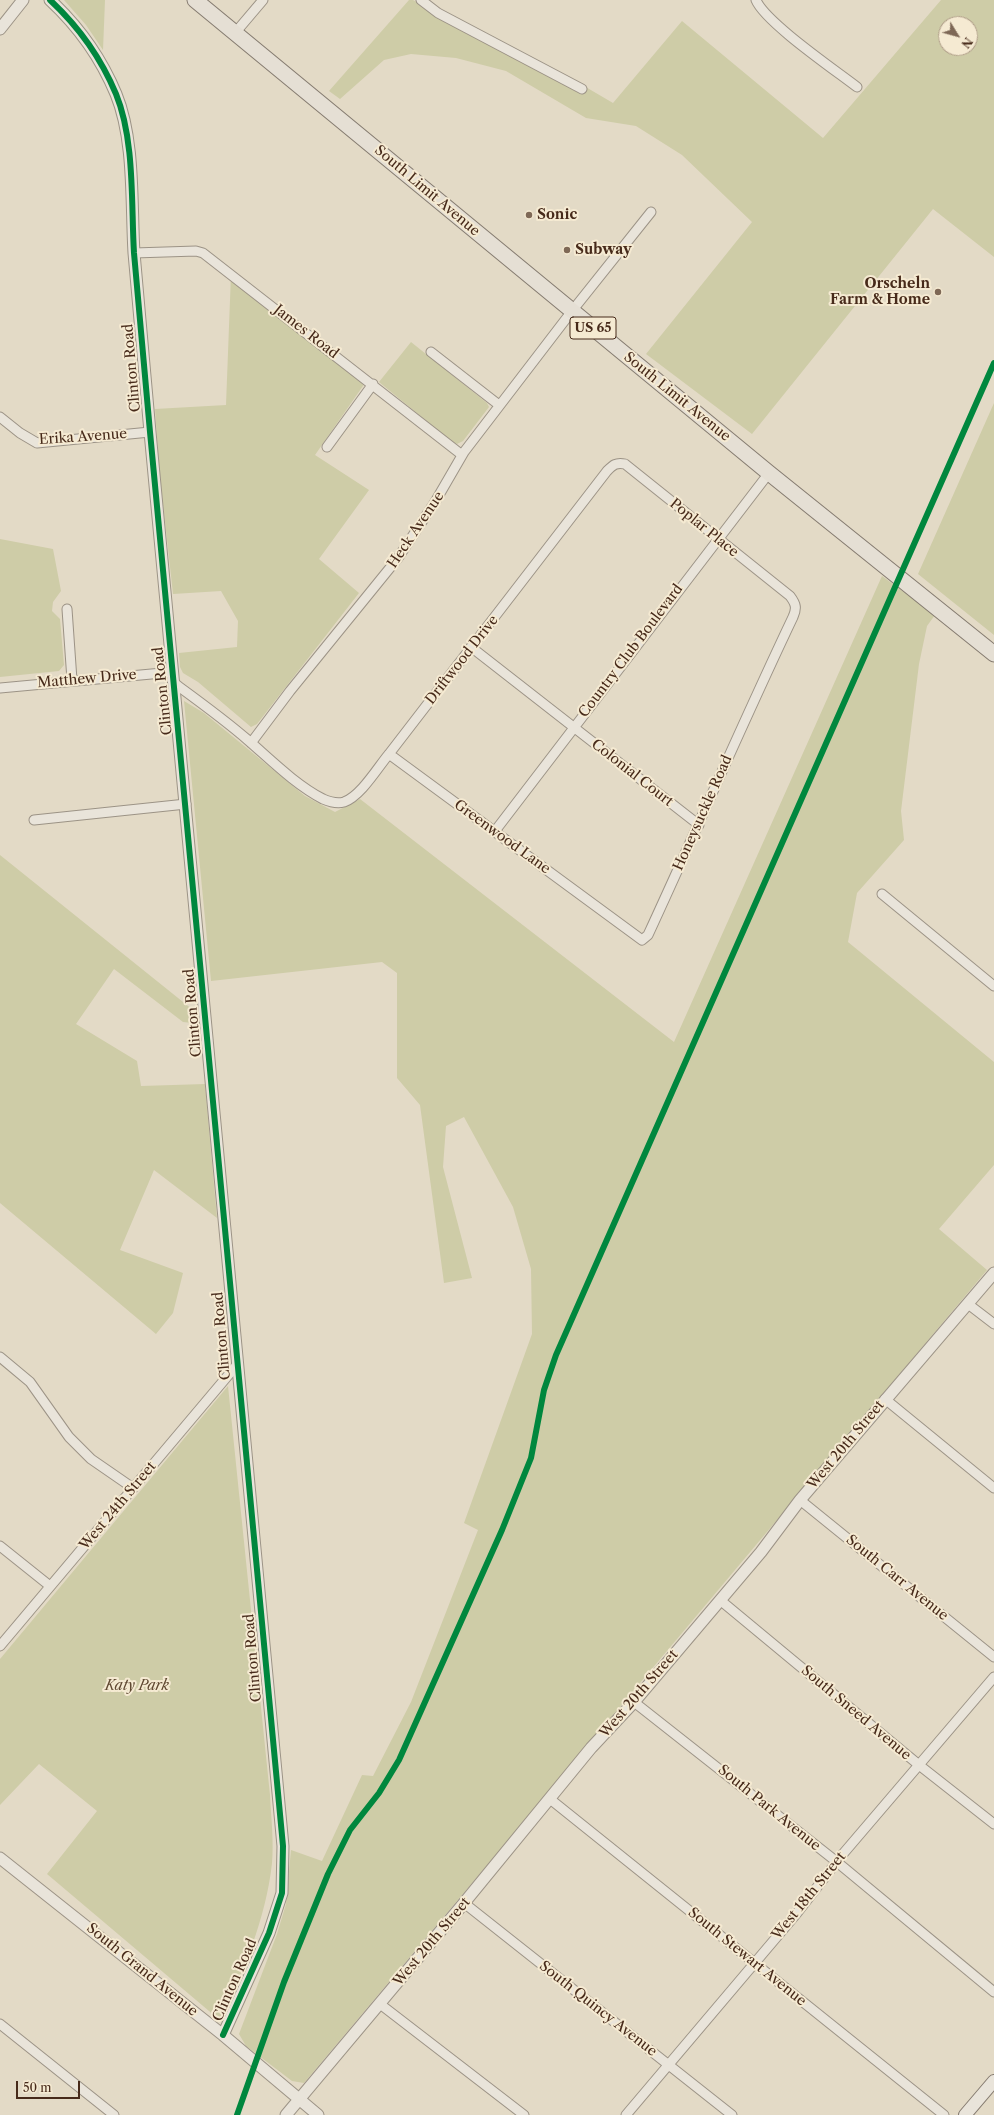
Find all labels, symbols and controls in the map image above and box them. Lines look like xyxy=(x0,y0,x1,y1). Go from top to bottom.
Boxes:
north arrow xyxy=(938,16,978,56)
text: N xyxy=(958,35,975,51)
street label: South Limit Avenue xyxy=(371,142,483,240)
place label: Sonic xyxy=(537,207,577,223)
marker: Sonic xyxy=(524,210,534,220)
place label: Subway xyxy=(575,242,632,258)
marker: Subway xyxy=(562,245,572,255)
place label: Orscheln Farm & Home xyxy=(830,276,930,308)
marker: Orscheln Farm & Home xyxy=(933,287,943,297)
street label: James Road xyxy=(270,302,342,362)
road number: US 65 xyxy=(570,317,616,339)
street label: Clinton Road xyxy=(120,323,144,413)
street label: South Limit Avenue xyxy=(620,349,734,445)
street label: Erika Avenue xyxy=(38,426,128,448)
street label: Heck Avenue xyxy=(384,489,448,571)
street label: Poplar Place xyxy=(666,495,742,561)
street label: Country Club Boulevard xyxy=(575,581,687,721)
street label: Driftwood Drive xyxy=(422,612,502,708)
street label: Clinton Road xyxy=(150,646,176,736)
street label: Matthew Drive xyxy=(37,666,137,692)
street label: Colonial Court xyxy=(588,736,676,810)
street label: Honeysuckle Road xyxy=(670,753,736,873)
street label: Greenwood Lane xyxy=(451,796,553,878)
street label: Clinton Road xyxy=(181,968,205,1058)
street label: Clinton Road xyxy=(210,1291,234,1381)
street label: West 20th Street xyxy=(804,1397,888,1493)
street label: West 24th Street xyxy=(76,1458,160,1554)
street label: South Carr Avenue xyxy=(843,1532,951,1624)
street label: Clinton Road xyxy=(241,1613,265,1703)
street label: West 20th Street xyxy=(596,1647,682,1741)
street label: South Sneed Avenue xyxy=(798,1662,914,1764)
park label: Katy Park xyxy=(105,1678,169,1694)
street label: South Park Avenue xyxy=(714,1762,824,1854)
street label: West 18th Street xyxy=(768,1849,850,1943)
street label: West 20th Street xyxy=(390,1894,474,1990)
street label: South Stewart Avenue xyxy=(685,1904,809,2010)
street label: South Grand Avenue xyxy=(83,1920,201,2020)
street label: Clinton Road xyxy=(209,1936,261,2024)
street label: South Quincy Avenue xyxy=(536,1958,660,2060)
scale bar xyxy=(18,2073,82,2099)
text: 50 m xyxy=(23,2080,52,2095)

